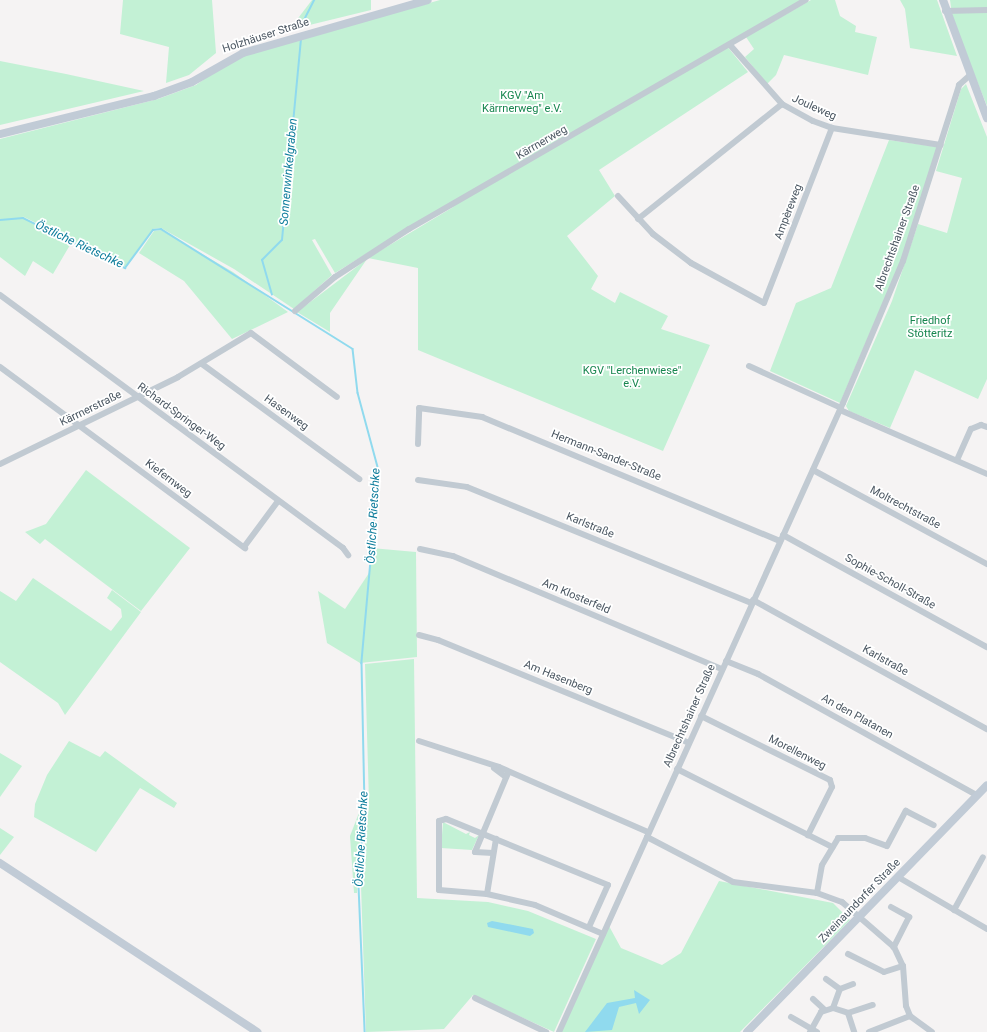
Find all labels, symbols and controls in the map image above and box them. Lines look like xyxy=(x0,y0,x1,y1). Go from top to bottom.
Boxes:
street label: Holzhäuser Straße xyxy=(221,16,311,56)
park label: KGV "Am Kärrnerweg" e.V. xyxy=(482,90,562,116)
street label: Jouleweg xyxy=(790,92,838,124)
water label: Sonnenwinkelgraben xyxy=(277,118,301,226)
street label: Kärrnerweg xyxy=(514,123,570,163)
street label: Ampèreweg xyxy=(772,182,806,242)
street label: Albrechtshainer Straße xyxy=(873,183,923,293)
water label: Östliche Rietschke xyxy=(33,218,125,272)
park label: Friedhof Stötteritz xyxy=(908,315,952,341)
park label: KGV "Lerchenwiese" e.V. xyxy=(583,365,681,391)
street label: Richard-Springer-Weg xyxy=(134,381,228,453)
street label: Kärrnerstraße xyxy=(58,388,124,430)
street label: Hasenweg xyxy=(261,392,311,434)
street label: Hermann-Sander-Straße xyxy=(549,428,663,484)
street label: Kiefernweg xyxy=(142,457,194,501)
water label: Östliche Rietschke xyxy=(364,468,384,564)
street label: Moltrechtstraße xyxy=(867,484,943,532)
street label: Karlstraße xyxy=(564,510,616,542)
street label: Sophie-Scholl-Straße xyxy=(842,552,938,612)
street label: Am Klosterfeld xyxy=(540,577,612,617)
street label: Karlstraße xyxy=(860,643,910,679)
street label: Am Hasenberg xyxy=(522,658,594,698)
street label: Albrechtshainer Straße xyxy=(661,662,719,770)
street label: An den Platanen xyxy=(819,692,895,742)
street label: Morellenweg xyxy=(766,733,828,773)
water label: Östliche Rietschke xyxy=(352,791,372,887)
street label: Zweinaundorfer Straße xyxy=(816,856,904,946)

